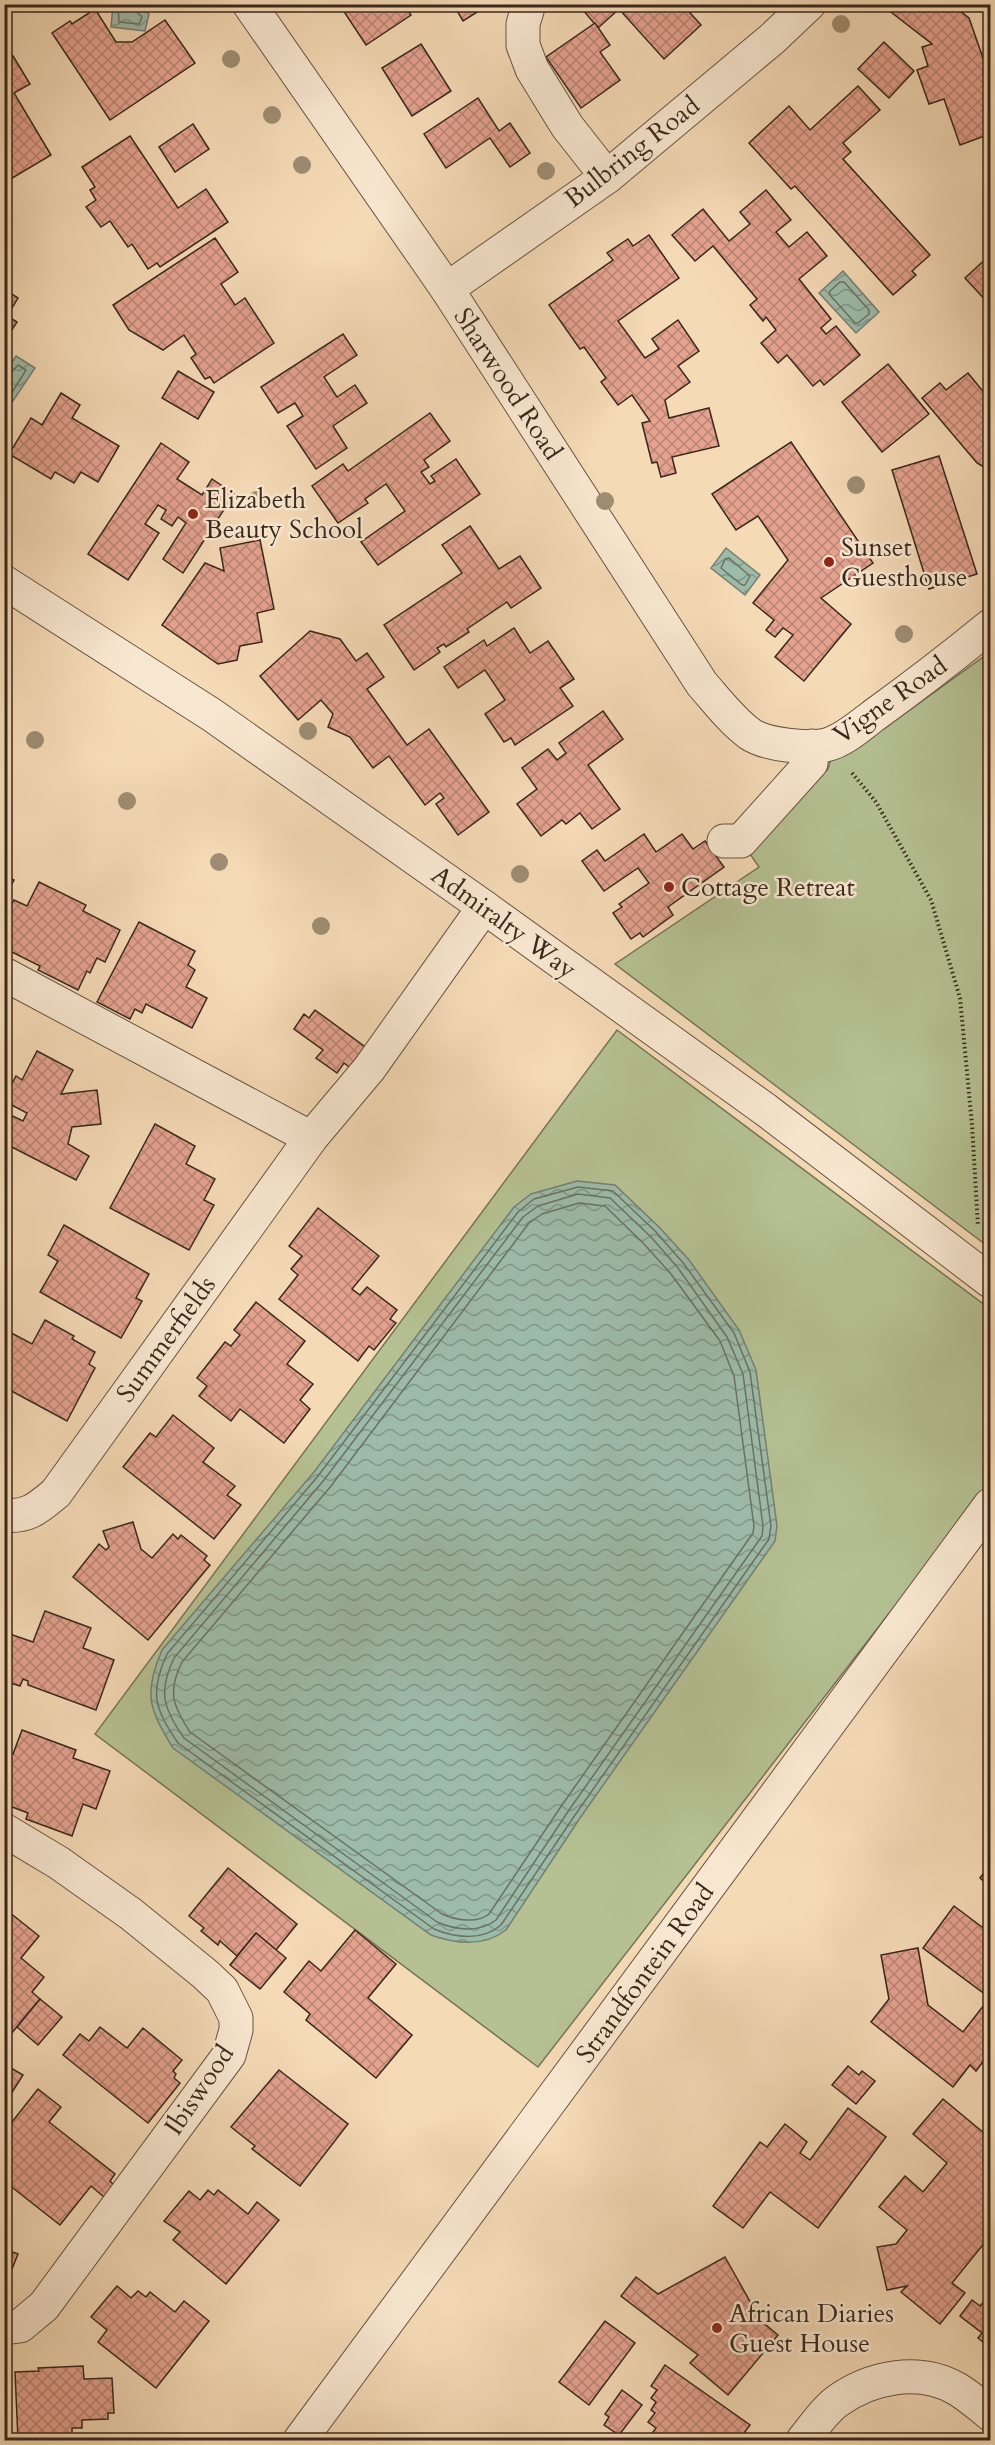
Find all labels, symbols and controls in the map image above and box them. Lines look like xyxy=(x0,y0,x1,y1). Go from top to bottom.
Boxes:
street label: Bulbring Road xyxy=(557,88,707,216)
street label: Sharwood Road xyxy=(446,301,570,467)
place label: Elizabeth Beauty School xyxy=(205,482,363,547)
marker: Elizabeth Beauty School xyxy=(186,507,200,521)
place label: Sunset Guesthouse xyxy=(841,530,968,595)
marker: Sunset Guesthouse xyxy=(822,555,836,569)
street label: Vigne Road xyxy=(826,648,954,752)
street label: Admiralty Way xyxy=(424,857,584,987)
place label: Cottage Retreat xyxy=(681,870,855,905)
marker: Cottage Retreat xyxy=(662,880,676,894)
street label: Summerfields xyxy=(108,1269,224,1409)
street label: Strandfontein Road xyxy=(568,1876,722,2070)
street label: Ibiswood xyxy=(156,2038,242,2142)
place label: African Diaries Guest House xyxy=(729,2296,894,2361)
marker: African Diaries Guest House xyxy=(710,2321,724,2335)

